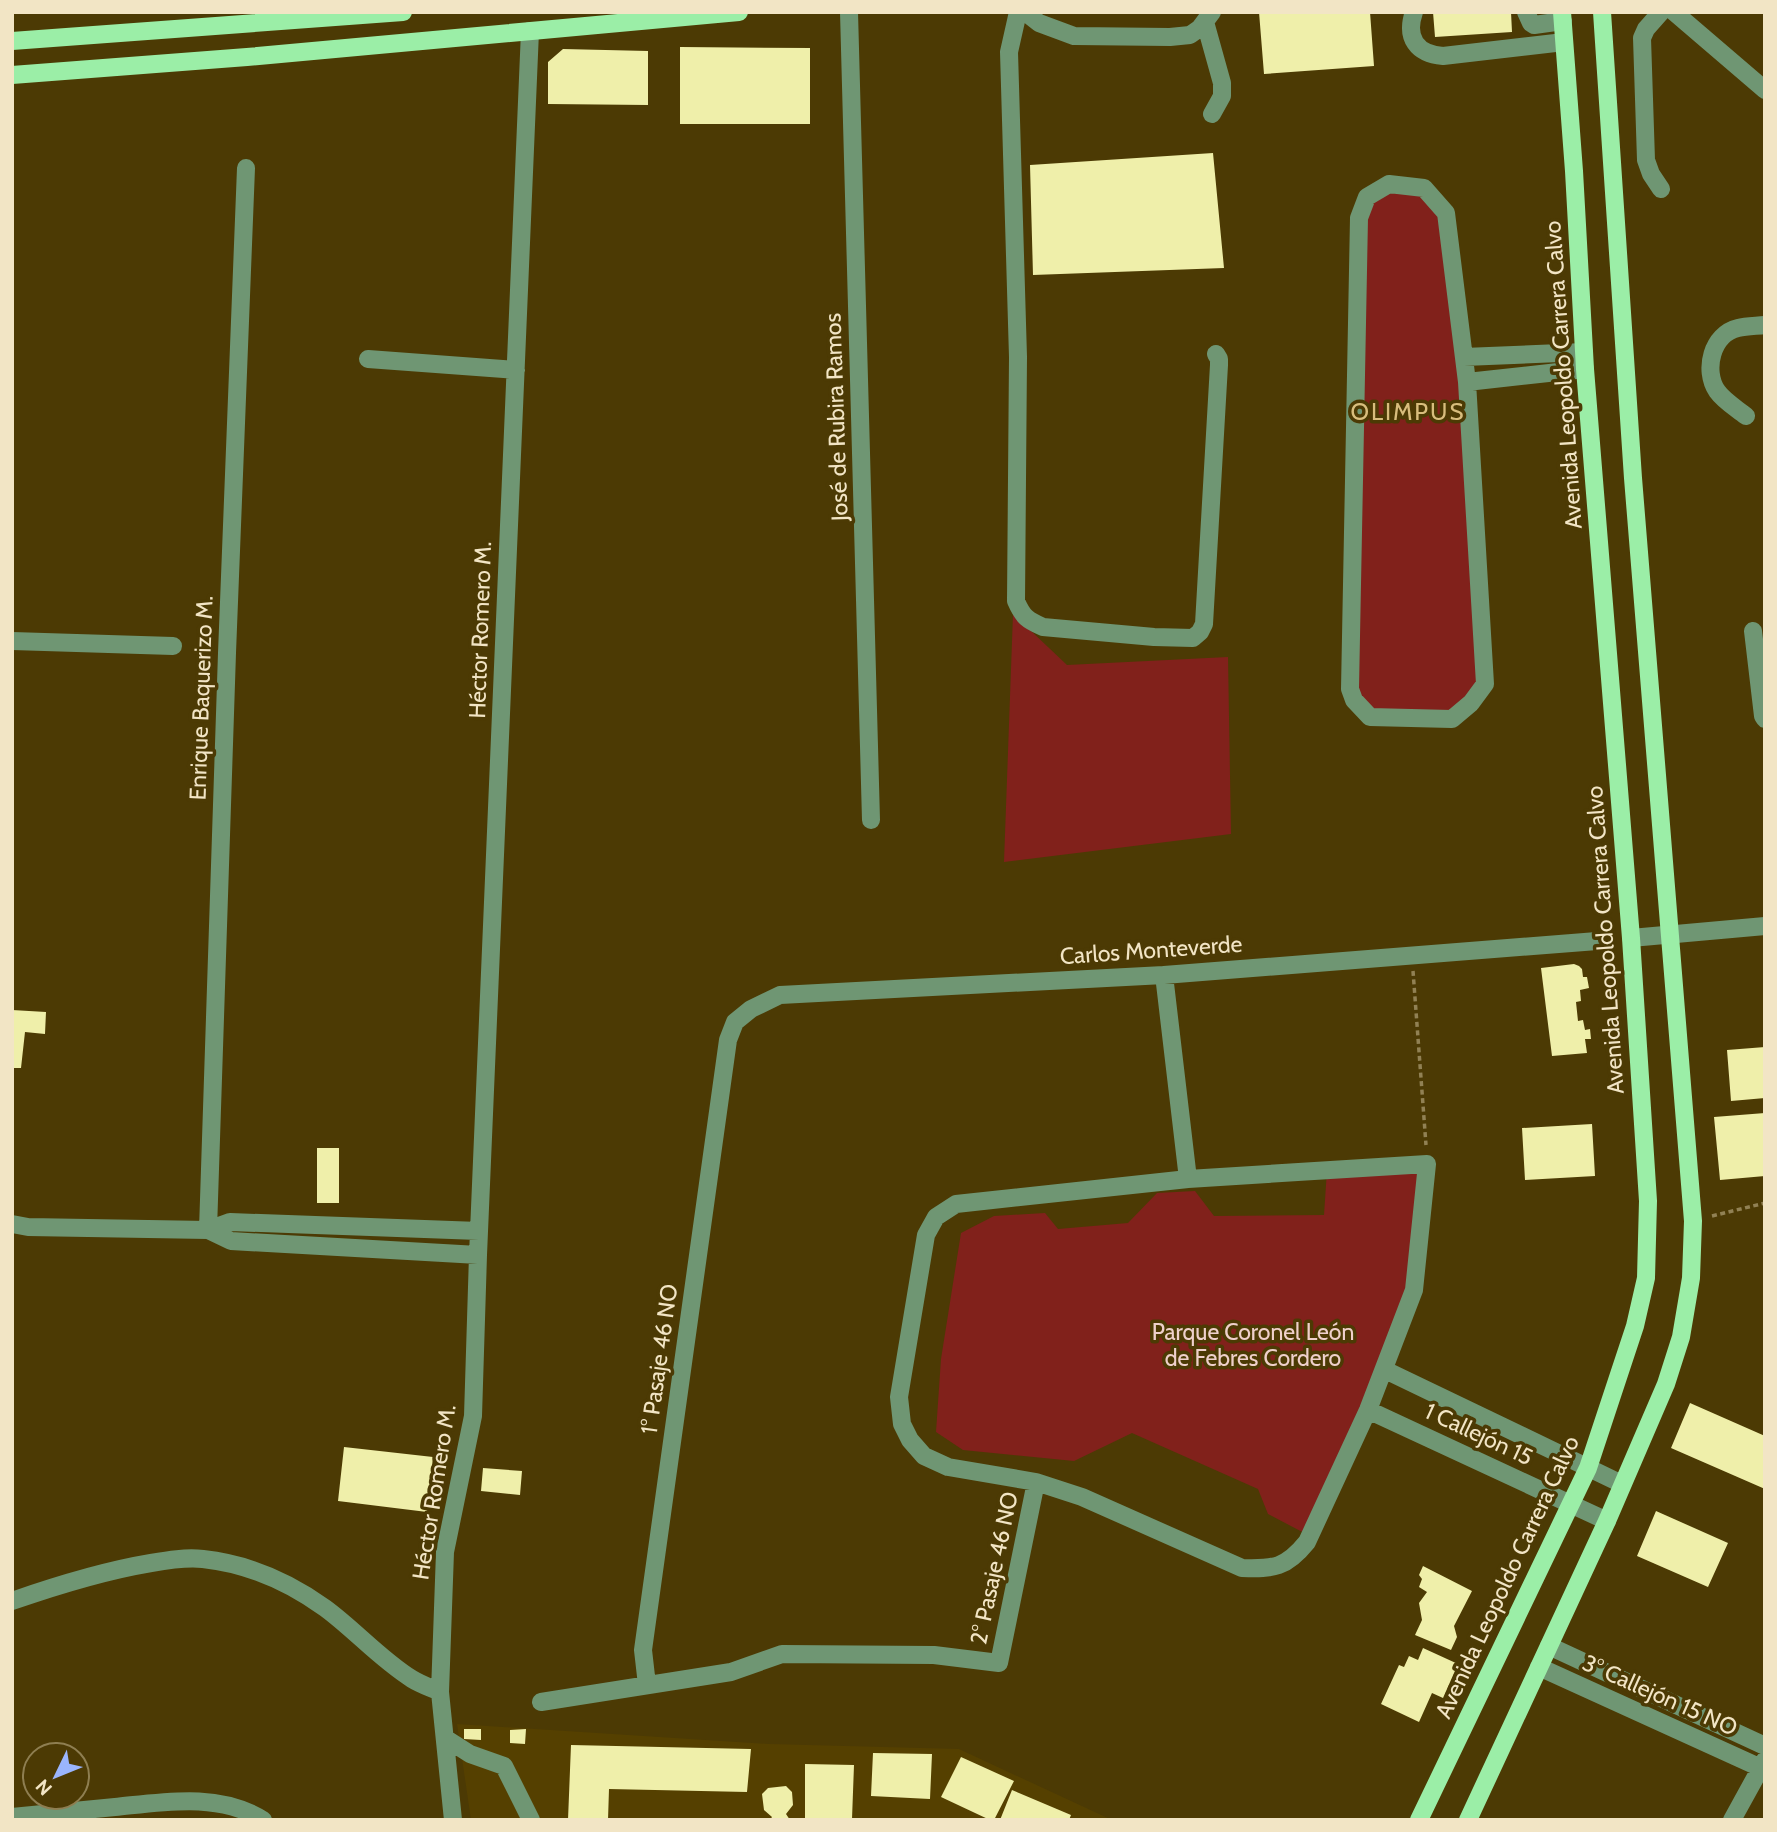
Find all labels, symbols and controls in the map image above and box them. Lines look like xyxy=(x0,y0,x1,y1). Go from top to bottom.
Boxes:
street label: Avenida Leopoldo Carrera Calvo xyxy=(1538,220,1588,530)
street label: José de Rubira Ramos xyxy=(818,313,854,522)
district label: OLIMPUS xyxy=(1351,397,1466,426)
street label: Héctor Romero M. xyxy=(463,541,497,719)
street label: Enrique Baquerizo M. xyxy=(183,595,219,801)
street label: Avenida Leopoldo Carrera Calvo xyxy=(1580,785,1630,1095)
street label: Carlos Monteverde xyxy=(1059,930,1243,970)
street label: 1° Pasaje 46 NO xyxy=(635,1282,683,1436)
park label: Parque Coronel León de Febres Cordero xyxy=(1152,1318,1354,1372)
street label: 1 Callejón 15 xyxy=(1421,1397,1537,1471)
street label: Héctor Romero M. xyxy=(406,1402,462,1582)
street label: Avenida Leopoldo Carrera Calvo xyxy=(1429,1431,1585,1723)
street label: 2° Pasaje 46 NO xyxy=(964,1489,1024,1647)
street label: 3° Callejón 15 NO xyxy=(1578,1648,1742,1742)
north arrow xyxy=(21,1741,91,1811)
text: N xyxy=(31,1774,57,1800)

